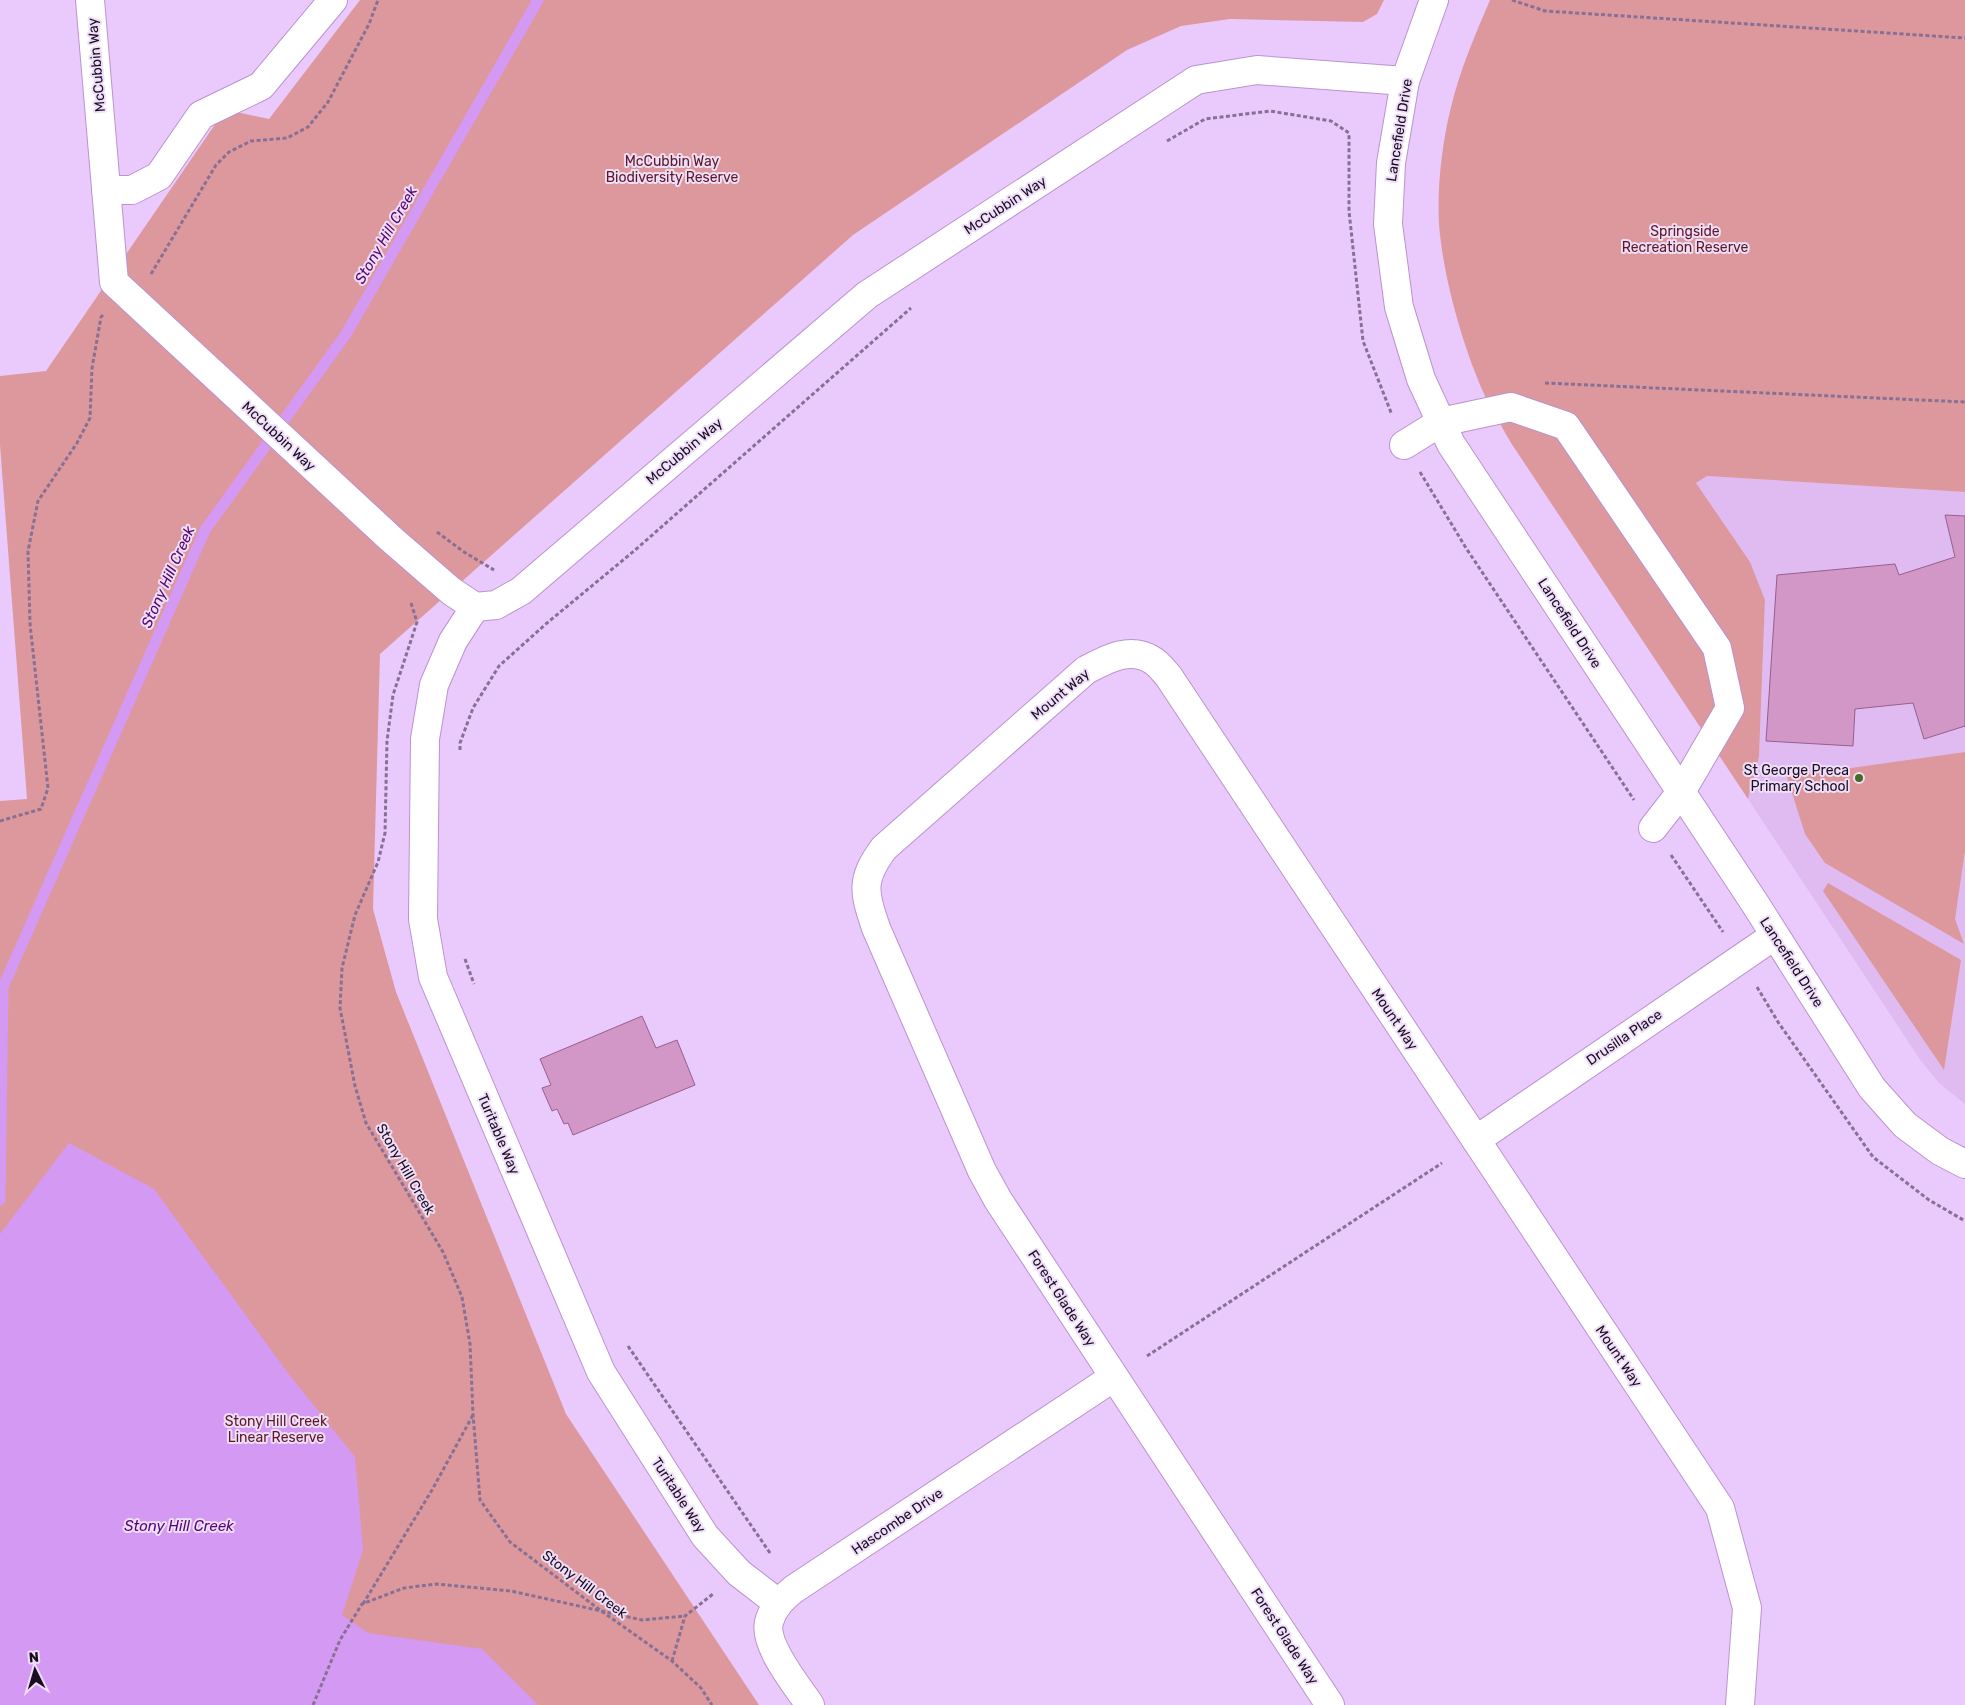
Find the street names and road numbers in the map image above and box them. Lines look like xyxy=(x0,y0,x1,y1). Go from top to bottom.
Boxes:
street label: McCubbin Way xyxy=(84,17,109,113)
street label: Lancefield Drive xyxy=(1383,77,1416,183)
street label: McCubbin Way xyxy=(961,172,1050,238)
street label: McCubbin Way xyxy=(238,398,319,475)
street label: McCubbin Way xyxy=(643,414,726,488)
street label: Lancefield Drive xyxy=(1534,575,1605,672)
street label: Mount Way xyxy=(1028,665,1093,724)
street label: Lancefield Drive xyxy=(1756,914,1827,1011)
street label: Mount Way xyxy=(1368,985,1422,1054)
street label: Drusilla Place xyxy=(1583,1006,1665,1069)
street label: Turitable Way xyxy=(474,1091,523,1177)
street label: Stony Hill Creek xyxy=(373,1121,439,1218)
street label: Forest Glade Way xyxy=(1024,1247,1099,1350)
street label: Mount Way xyxy=(1592,1322,1646,1391)
street label: Turitable Way xyxy=(648,1454,709,1536)
street label: Hascombe Drive xyxy=(848,1485,946,1558)
street label: Stony Hill Creek xyxy=(539,1547,631,1622)
street label: Forest Glade Way xyxy=(1247,1585,1322,1688)

